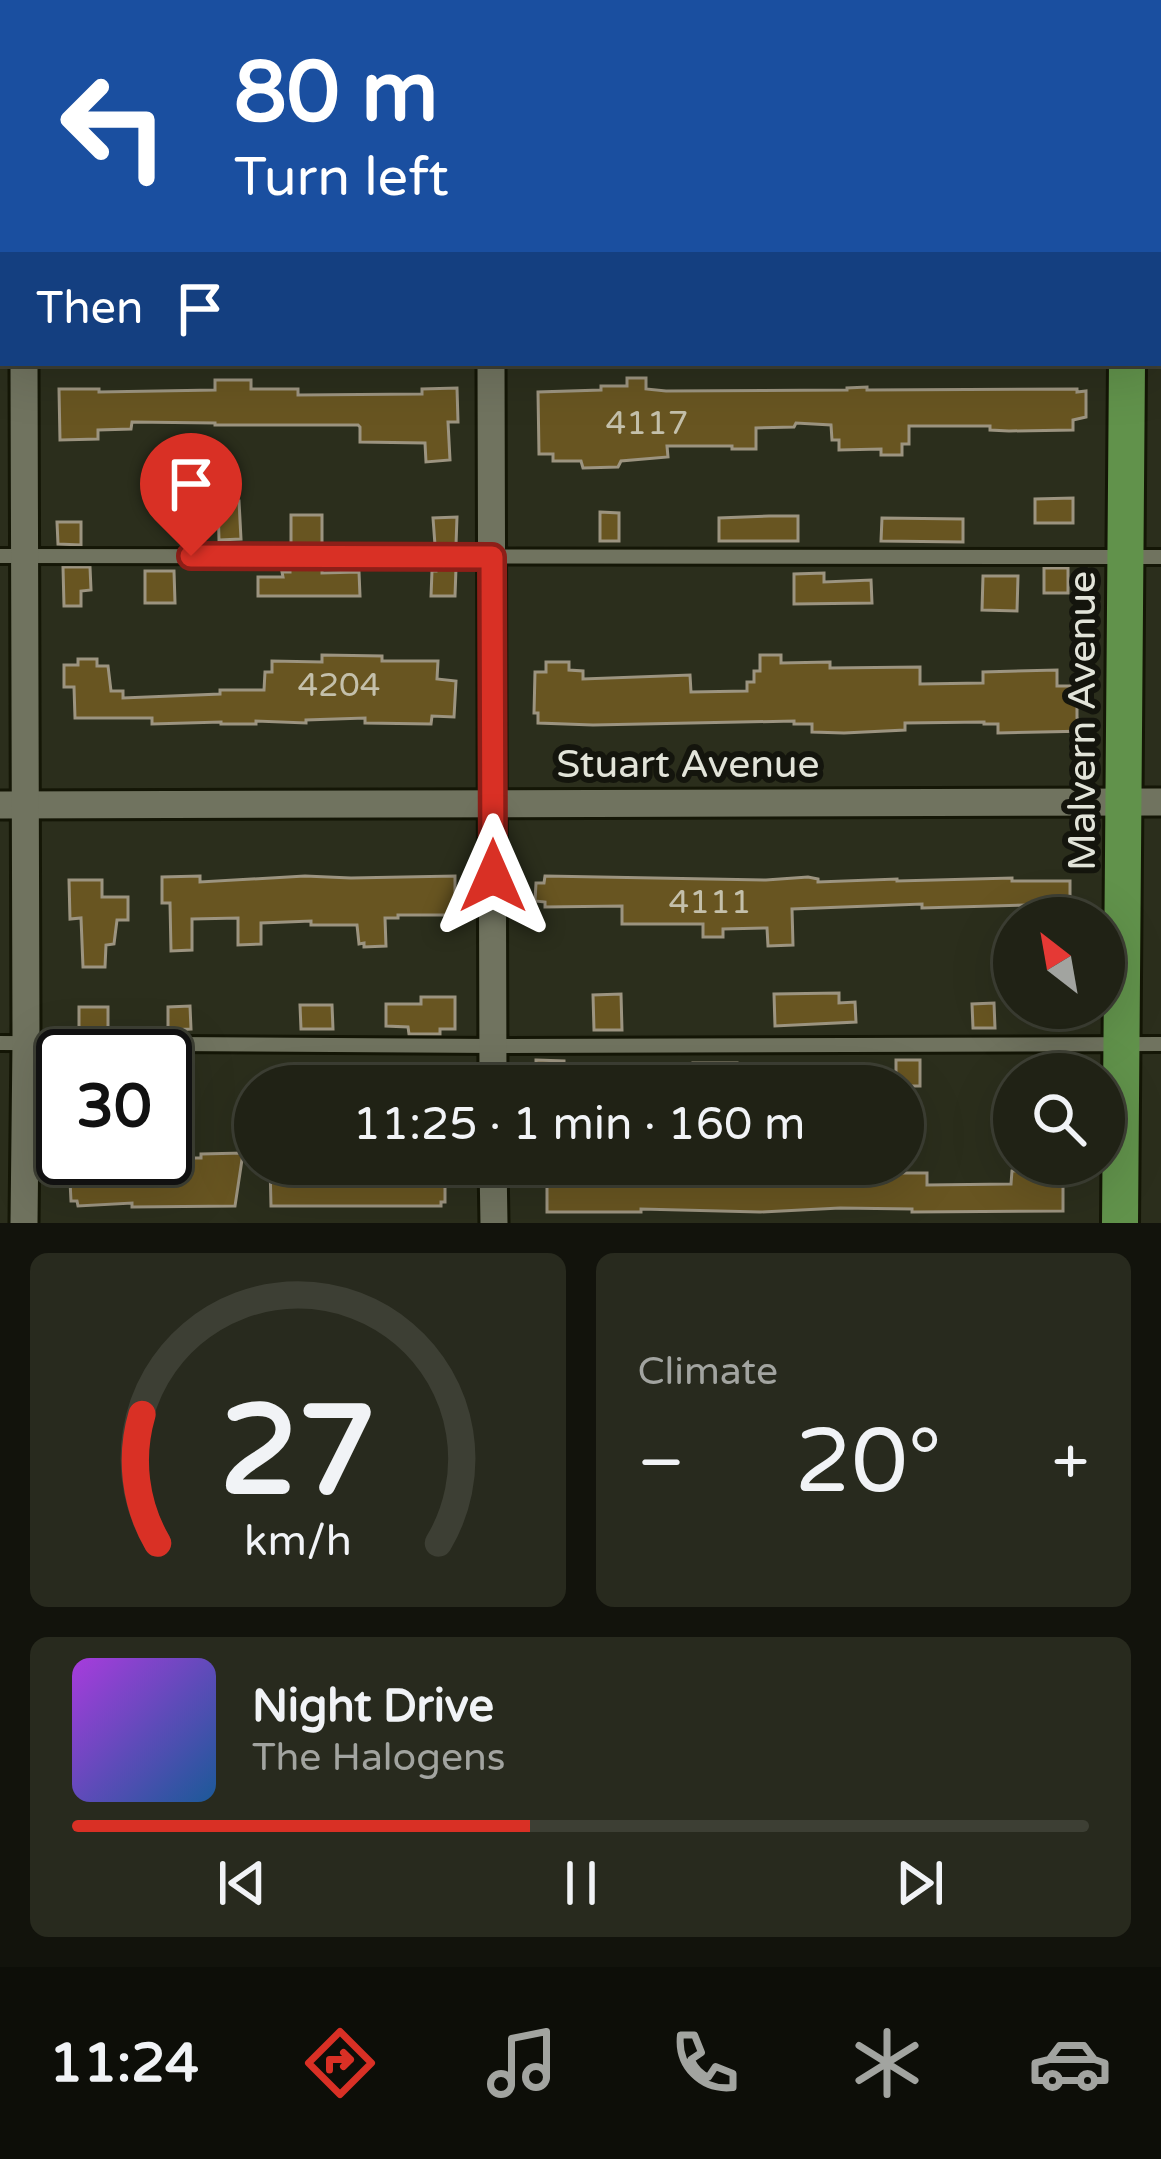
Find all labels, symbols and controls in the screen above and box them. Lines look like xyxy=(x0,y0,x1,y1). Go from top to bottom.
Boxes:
text: 80 m xyxy=(234,43,438,144)
icon: left xyxy=(36,48,192,204)
text: Turn left xyxy=(234,145,449,210)
icon: arrive xyxy=(167,276,233,342)
text: Then xyxy=(36,282,143,336)
house number: 4117 xyxy=(606,404,688,443)
pin xyxy=(140,433,242,556)
icon: arrive xyxy=(158,451,224,517)
street label: Malvern Avenue xyxy=(1059,571,1106,871)
house number: 4204 xyxy=(298,666,380,705)
street label: Stuart Avenue xyxy=(556,741,820,788)
position arrow xyxy=(430,813,556,939)
house number: 4111 xyxy=(669,883,751,922)
north arrow xyxy=(993,897,1125,1029)
map controls xyxy=(993,897,1125,1185)
speed limit sign: 30 xyxy=(36,1029,192,1185)
button: search xyxy=(993,1053,1125,1185)
text: 11:25 · 1 min · 160 m xyxy=(353,1098,805,1152)
text: Climate xyxy=(638,1348,778,1395)
text: 27 xyxy=(219,1377,376,1528)
text: 20° xyxy=(795,1408,942,1517)
text: − xyxy=(638,1423,685,1503)
text: + xyxy=(1052,1423,1089,1503)
text: km/h xyxy=(244,1516,352,1567)
text: Night Drive xyxy=(252,1680,494,1734)
text: The Halogens xyxy=(252,1734,505,1781)
icon: previous xyxy=(209,1850,275,1916)
icon: pause xyxy=(548,1850,614,1916)
icon: next xyxy=(887,1850,953,1916)
icon: directions xyxy=(298,2021,382,2105)
icon: music xyxy=(480,2021,564,2105)
icon: phone xyxy=(663,2021,747,2105)
icon: climate xyxy=(845,2021,929,2105)
icon: car xyxy=(1028,2021,1112,2105)
text: 11:24 xyxy=(49,2031,199,2096)

